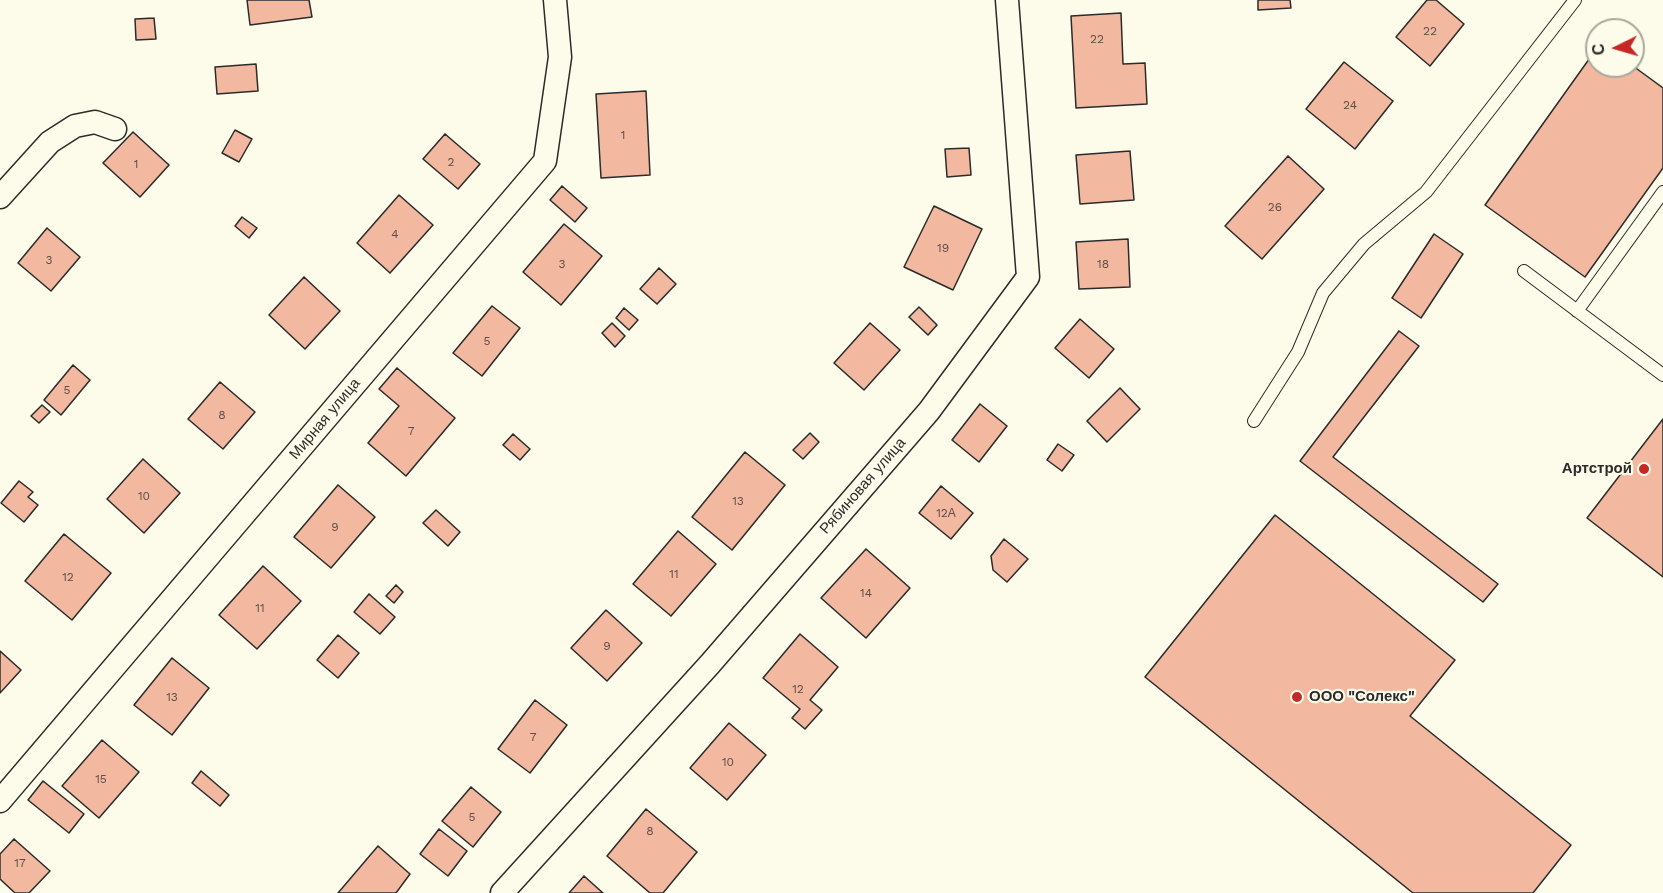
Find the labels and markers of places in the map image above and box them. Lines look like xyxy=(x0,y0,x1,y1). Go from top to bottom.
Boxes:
place label: Артстрой xyxy=(1562,460,1632,478)
marker: Артстрой xyxy=(1637,462,1651,476)
place label: ООО "Солекс" xyxy=(1309,688,1415,706)
marker: ООО "Солекс" xyxy=(1290,690,1304,704)

